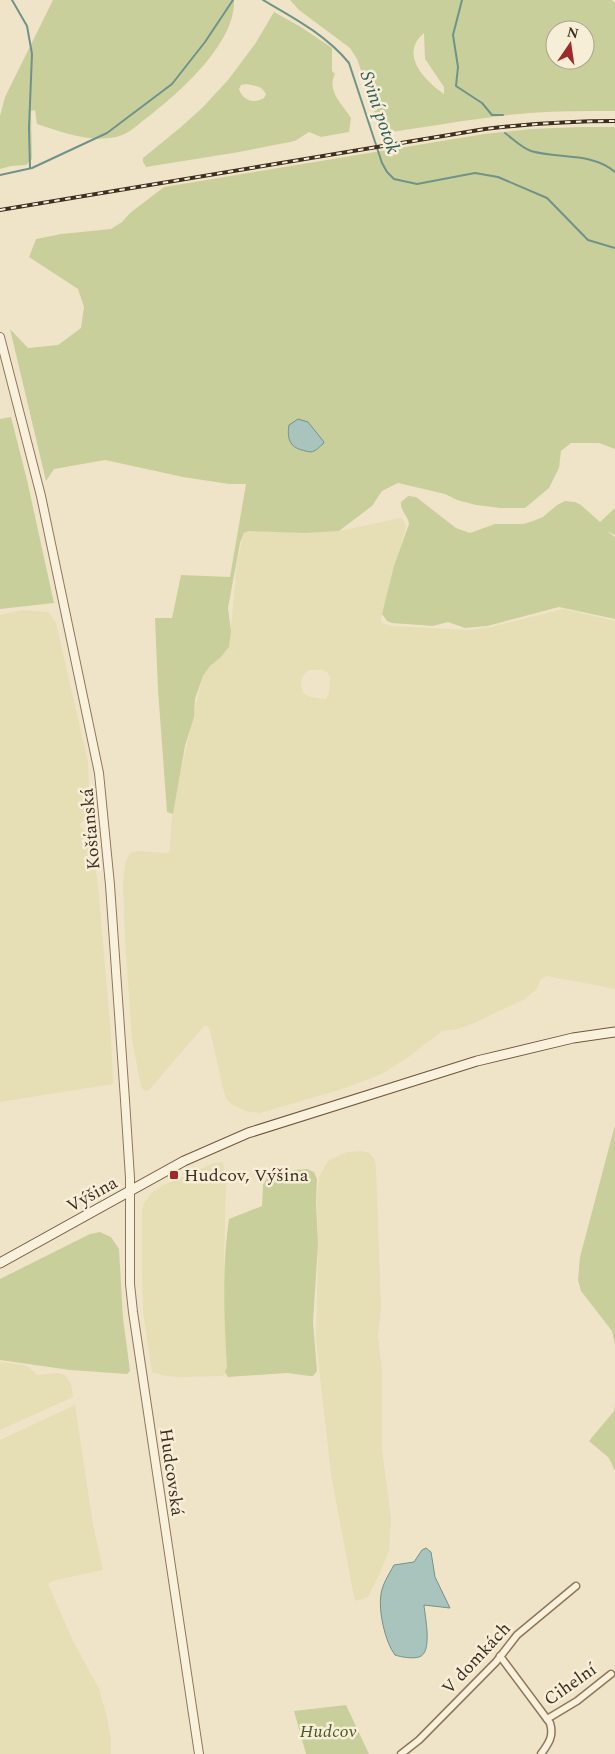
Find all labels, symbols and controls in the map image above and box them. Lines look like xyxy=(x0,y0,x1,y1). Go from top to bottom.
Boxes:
north arrow xyxy=(545,20,595,70)
text: N xyxy=(565,21,581,44)
water label: Sviní potok xyxy=(352,67,407,158)
street label: Košťanská xyxy=(73,787,108,871)
place label: Hudcov, Výšina xyxy=(184,1162,309,1189)
street label: Výšina xyxy=(62,1169,123,1219)
marker: Hudcov, Výšina xyxy=(168,1169,180,1181)
street label: Hudcovská xyxy=(152,1427,191,1518)
street label: V domkách xyxy=(436,1616,517,1701)
street label: Cihelní xyxy=(538,1656,603,1712)
park label: Hudcov xyxy=(300,1718,356,1745)

